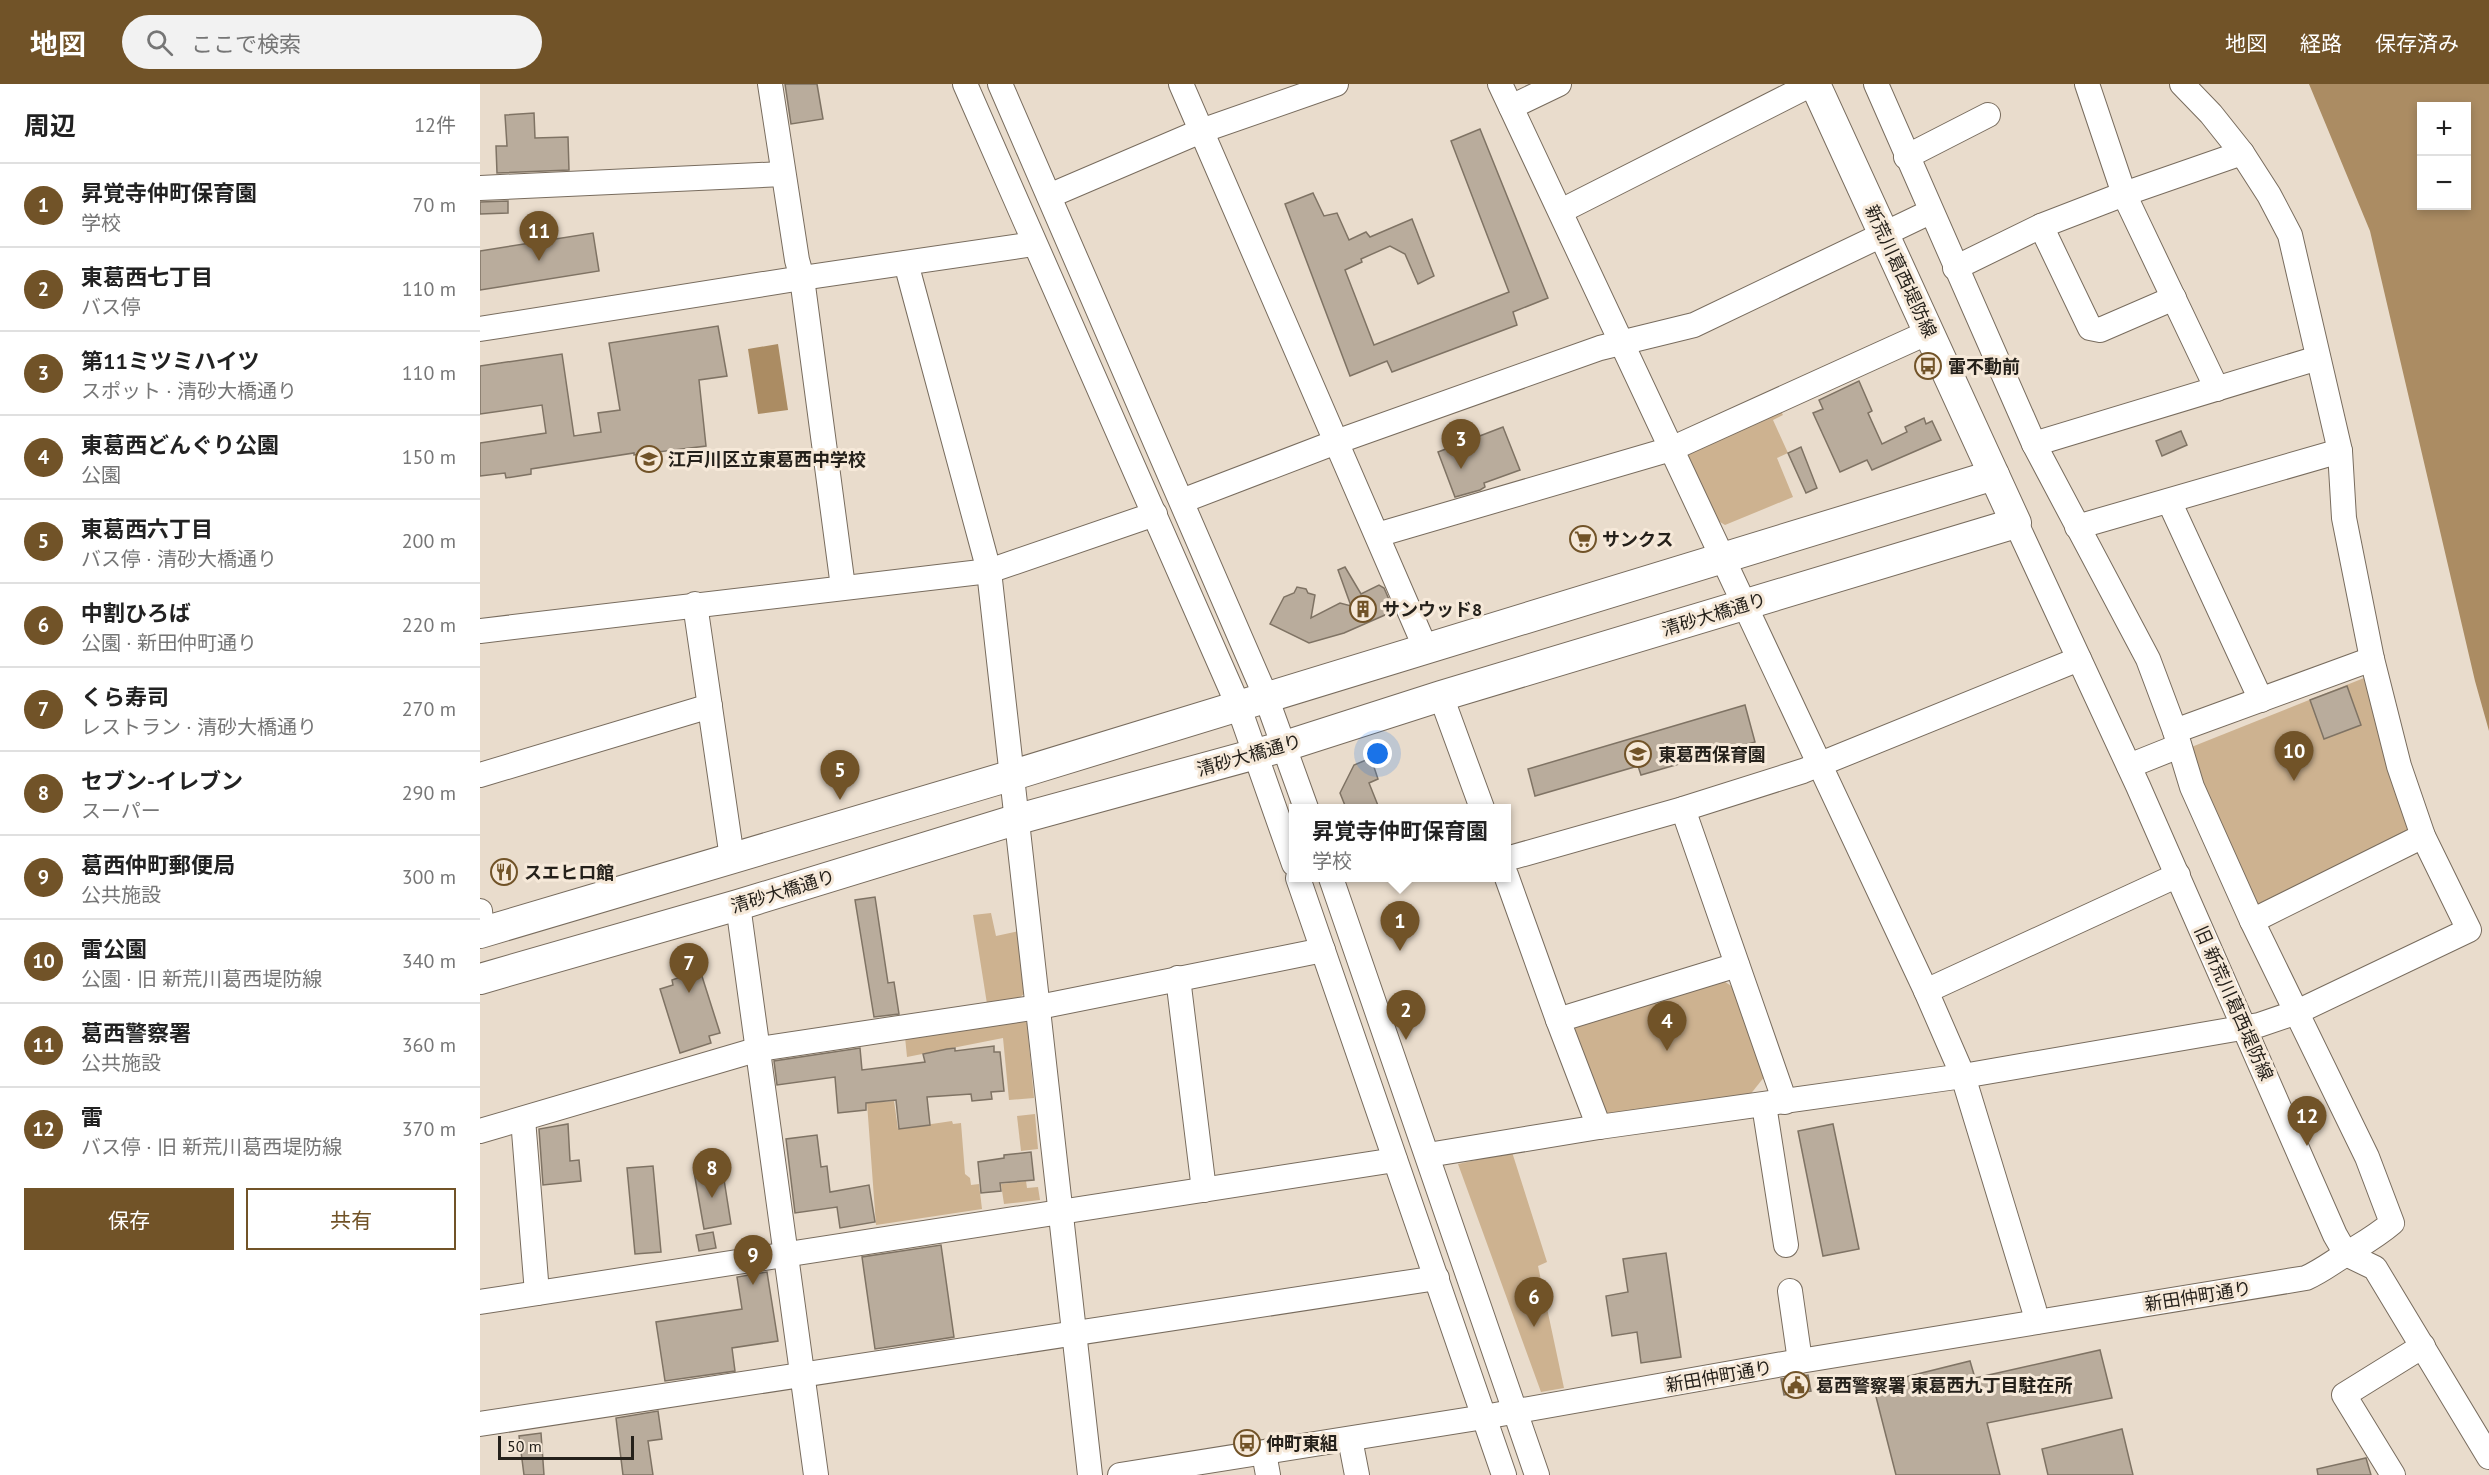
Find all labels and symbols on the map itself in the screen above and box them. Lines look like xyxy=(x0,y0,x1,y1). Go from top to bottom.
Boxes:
street label: 新荒川葛西堤防線 xyxy=(1860,201,1942,341)
pin: 11 xyxy=(520,212,558,261)
bus stop icon: 雷不動前 xyxy=(1913,351,1943,381)
place label: 雷不動前 xyxy=(1948,355,2020,378)
pin: 3 xyxy=(1442,420,1480,469)
school or university icon: 江戸川区立東葛西中学校 xyxy=(634,444,664,474)
place label: 江戸川区立東葛西中学校 xyxy=(668,448,866,471)
supermarket icon: サンクス xyxy=(1568,524,1598,554)
place label: サンクス xyxy=(1602,528,1673,551)
street label: 清砂大橋通り xyxy=(1659,587,1769,641)
building icon: サンウッド8 xyxy=(1348,594,1378,624)
place label: サンウッド8 xyxy=(1382,598,1482,621)
street label: 清砂大橋通り xyxy=(1194,729,1304,781)
pin: 10 xyxy=(2274,732,2314,781)
your location xyxy=(1363,739,1392,768)
school or university icon: 東葛西保育園 xyxy=(1623,739,1653,769)
place label: 東葛西保育園 xyxy=(1658,743,1766,766)
pin: 5 xyxy=(820,750,860,800)
restaurant icon: スエヒロ館 xyxy=(489,857,519,887)
place label: スエヒロ館 xyxy=(524,861,614,884)
street label: 清砂大橋通り xyxy=(728,864,838,918)
pin: 1 xyxy=(1380,902,1420,951)
street label: 旧 新荒川葛西堤防線 xyxy=(2190,922,2278,1084)
pin: 7 xyxy=(670,944,708,993)
pin: 2 xyxy=(1386,990,1426,1040)
pin: 4 xyxy=(1648,1002,1686,1051)
pin: 12 xyxy=(2288,1096,2326,1146)
pin: 8 xyxy=(692,1148,732,1198)
pin: 9 xyxy=(734,1236,772,1285)
street label: 新田仲町通り xyxy=(2143,1276,2253,1316)
pin: 6 xyxy=(1514,1278,1554,1327)
street label: 新田仲町通り xyxy=(1664,1355,1774,1397)
public building icon: 葛西警察署 東葛西九丁目駐在所 xyxy=(1781,1370,1811,1400)
place label: 葛西警察署 東葛西九丁目駐在所 xyxy=(1816,1374,2073,1397)
bus stop icon: 仲町東組 xyxy=(1232,1428,1262,1458)
place label: 仲町東組 xyxy=(1266,1432,1338,1455)
scale bar xyxy=(498,1433,634,1460)

